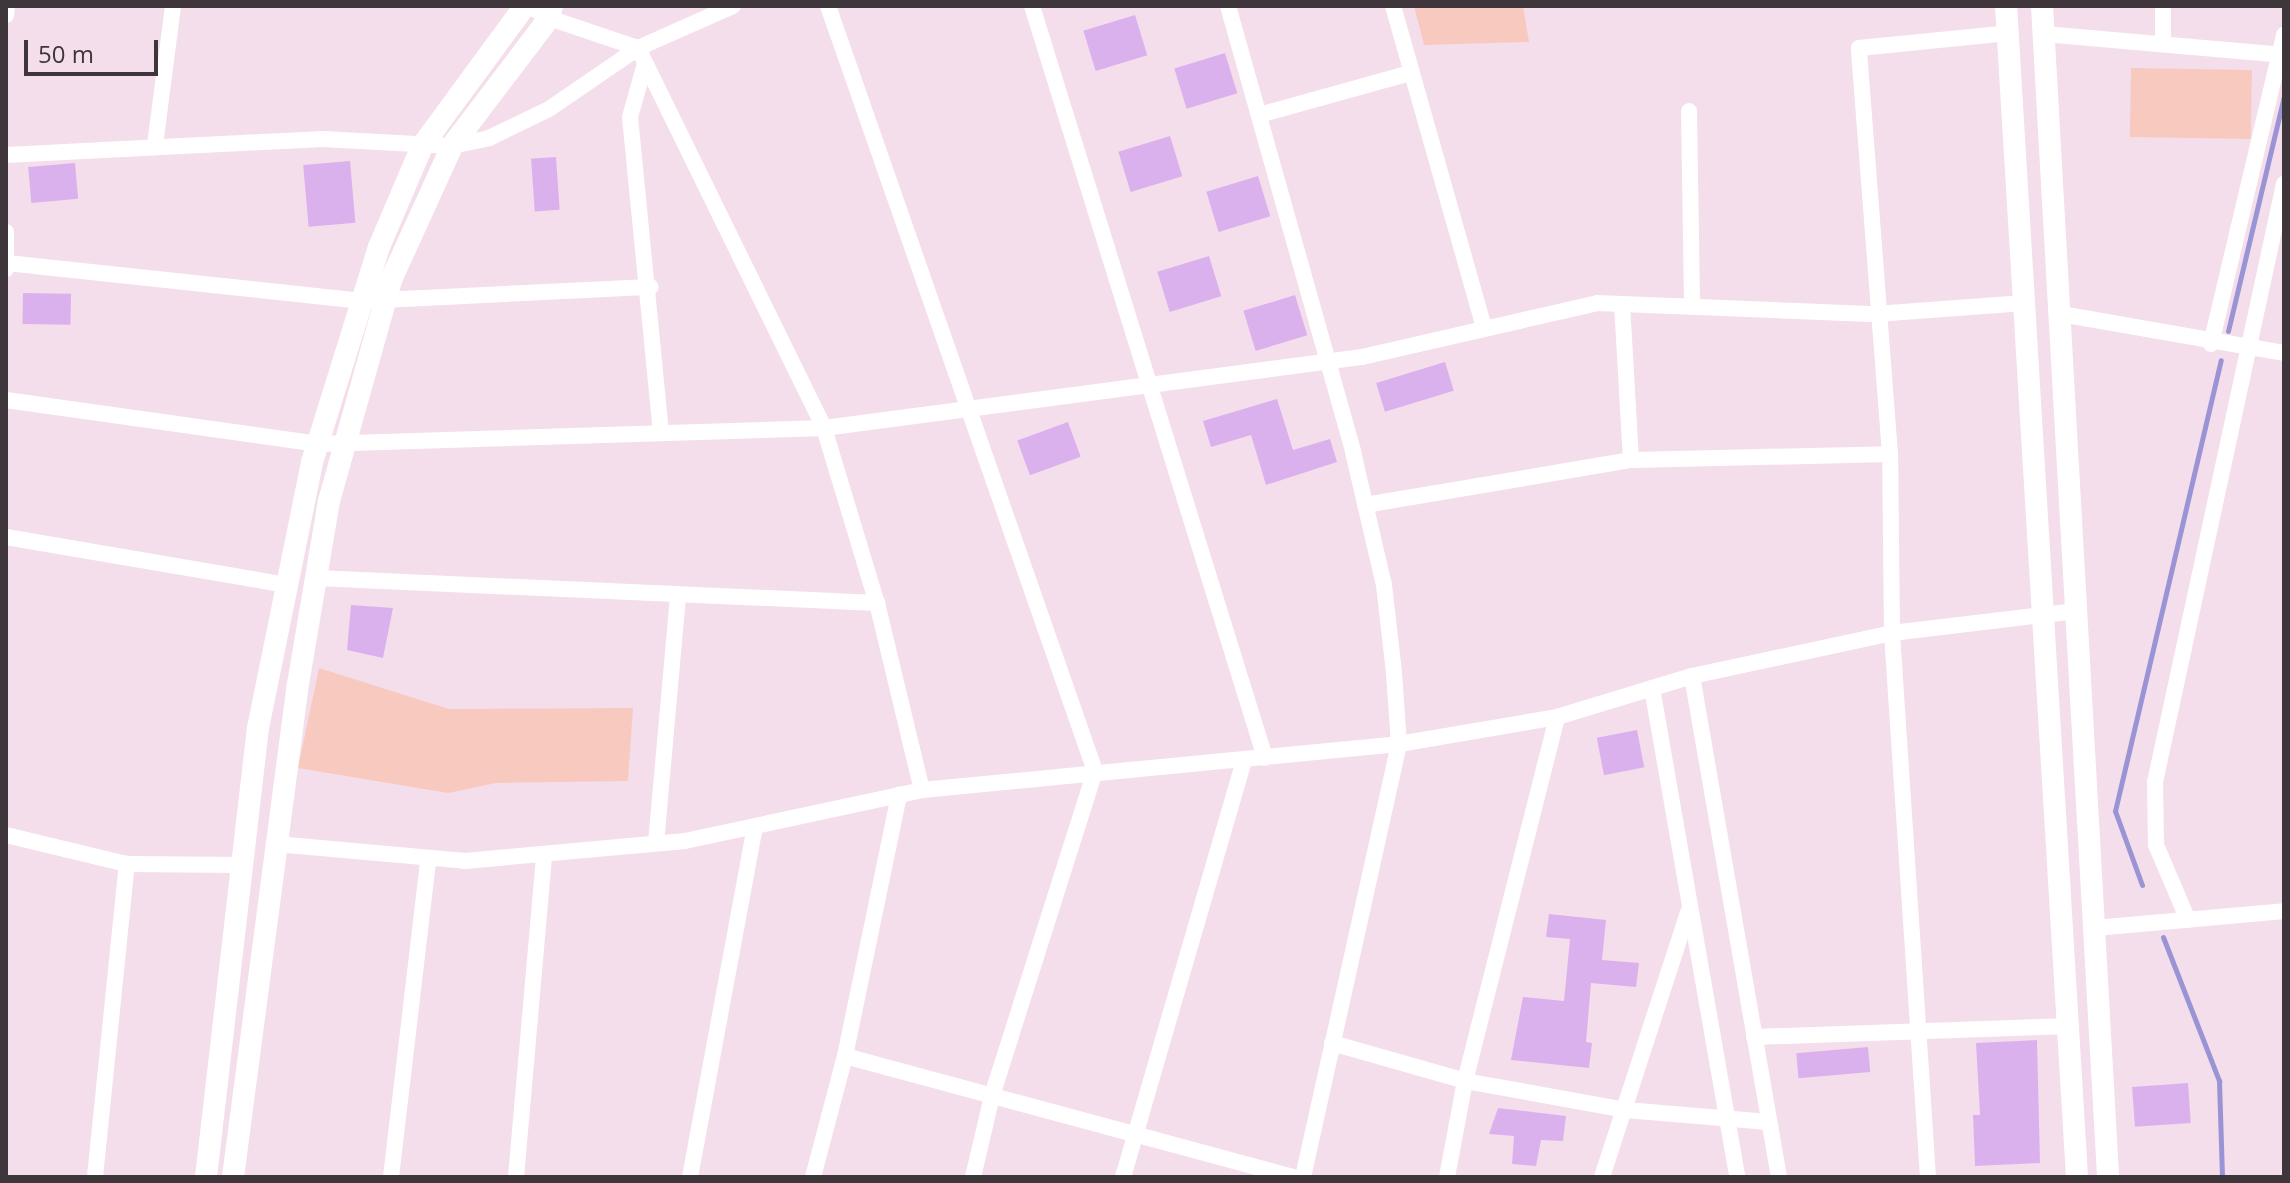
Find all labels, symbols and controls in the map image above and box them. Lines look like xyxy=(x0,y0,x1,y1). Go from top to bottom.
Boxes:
scale bar xyxy=(28,24,162,74)
text: 50 m xyxy=(38,37,94,70)

